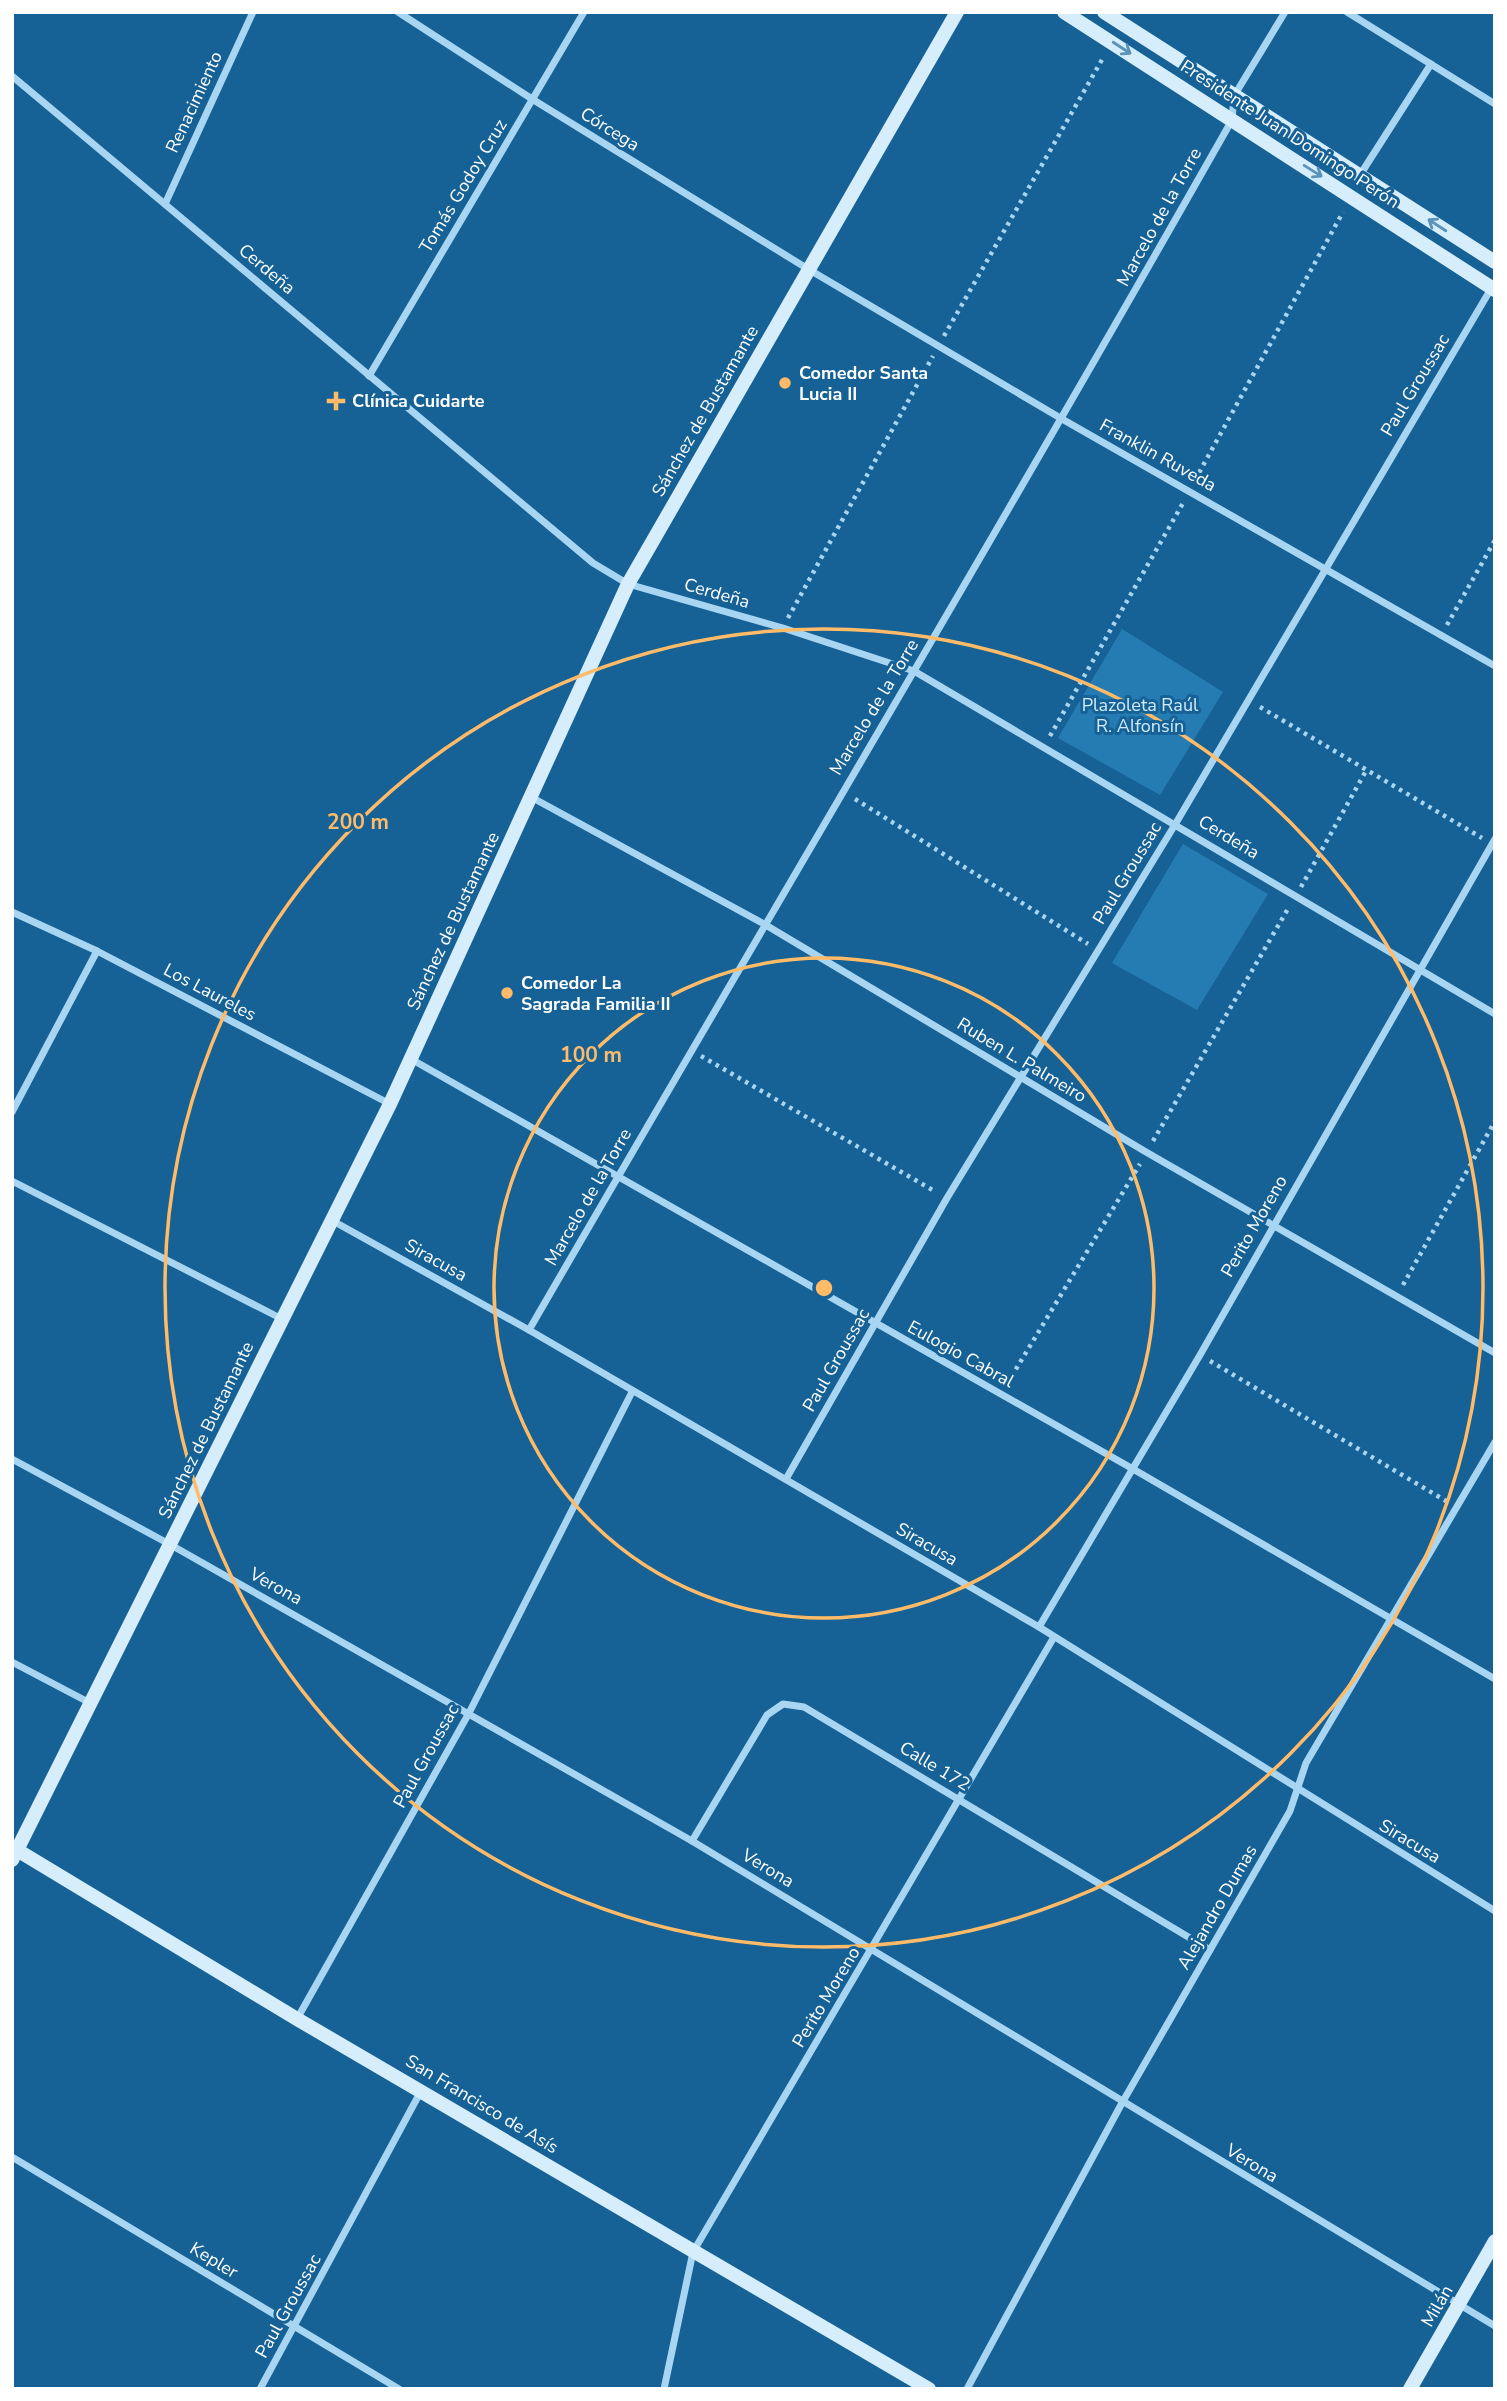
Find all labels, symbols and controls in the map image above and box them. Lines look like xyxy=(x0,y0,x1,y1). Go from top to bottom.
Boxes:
one-way arrow xyxy=(1112,41,1131,55)
street label: Renacimiento xyxy=(160,47,228,157)
street label: Presidente Juan Domingo Perón xyxy=(1176,54,1404,214)
street label: Córcega xyxy=(576,101,644,157)
street label: Tomás Godoy Cruz xyxy=(414,115,512,257)
street label: Marcelo de la Torre xyxy=(1111,143,1207,291)
one-way arrow xyxy=(1303,165,1323,179)
one-way arrow xyxy=(1428,218,1448,232)
street label: Cerdeña xyxy=(234,238,300,300)
street label: Sánchez de Bustamante xyxy=(646,321,764,501)
street label: Paul Groussac xyxy=(1375,329,1455,441)
place label: Comedor Santa Lucia II xyxy=(799,361,928,406)
marker: Comedor Santa Lucia II xyxy=(777,375,793,391)
place label: Clínica Cuidarte xyxy=(352,389,485,413)
marker: Clínica Cuidarte xyxy=(326,391,346,411)
street label: Franklin Ruveda xyxy=(1095,413,1221,497)
street label: Cerdeña xyxy=(681,572,753,614)
street label: Marcelo de la Torre xyxy=(824,634,924,780)
park label: Plazoleta Raúl R. Alfonsín xyxy=(1082,693,1199,738)
text: 200 m xyxy=(327,808,389,836)
street label: Cerdeña xyxy=(1194,809,1264,865)
street label: Paul Groussac xyxy=(1087,817,1167,929)
street label: Sánchez de Bustamante xyxy=(401,828,505,1014)
street label: Los Laureles xyxy=(159,958,261,1026)
place label: Comedor La Sagrada Familia II xyxy=(521,971,671,1016)
marker: Comedor La Sagrada Familia II xyxy=(499,985,515,1001)
street label: Ruben L. Palmeiro xyxy=(953,1012,1091,1108)
text: 100 m xyxy=(560,1041,622,1069)
street label: Marcelo de la Torre xyxy=(539,1124,637,1270)
street label: Perito Moreno xyxy=(1215,1171,1293,1281)
street label: Siracusa xyxy=(401,1233,471,1287)
centre of rings xyxy=(812,1276,836,1300)
street label: Paul Groussac xyxy=(797,1304,875,1416)
street label: Eulogio Cabral xyxy=(903,1315,1019,1393)
street label: Sánchez de Bustamante xyxy=(153,1337,259,1523)
street label: Siracusa xyxy=(892,1517,962,1571)
street label: Verona xyxy=(244,1561,307,1610)
street label: Paul Groussac xyxy=(388,1700,464,1812)
street label: Calle 172 xyxy=(895,1735,975,1797)
street label: Siracusa xyxy=(1375,1813,1445,1869)
street label: Alejandro Dumas xyxy=(1171,1840,1263,1974)
street label: Verona xyxy=(737,1843,799,1893)
street label: Perito Moreno xyxy=(786,1942,866,2052)
street label: San Francisco de Asís xyxy=(401,2049,563,2159)
street label: Verona xyxy=(1221,2138,1283,2188)
street label: Kepler xyxy=(185,2236,243,2284)
street label: Paul Groussac xyxy=(250,2250,326,2362)
street label: Milán xyxy=(1415,2281,1459,2331)

